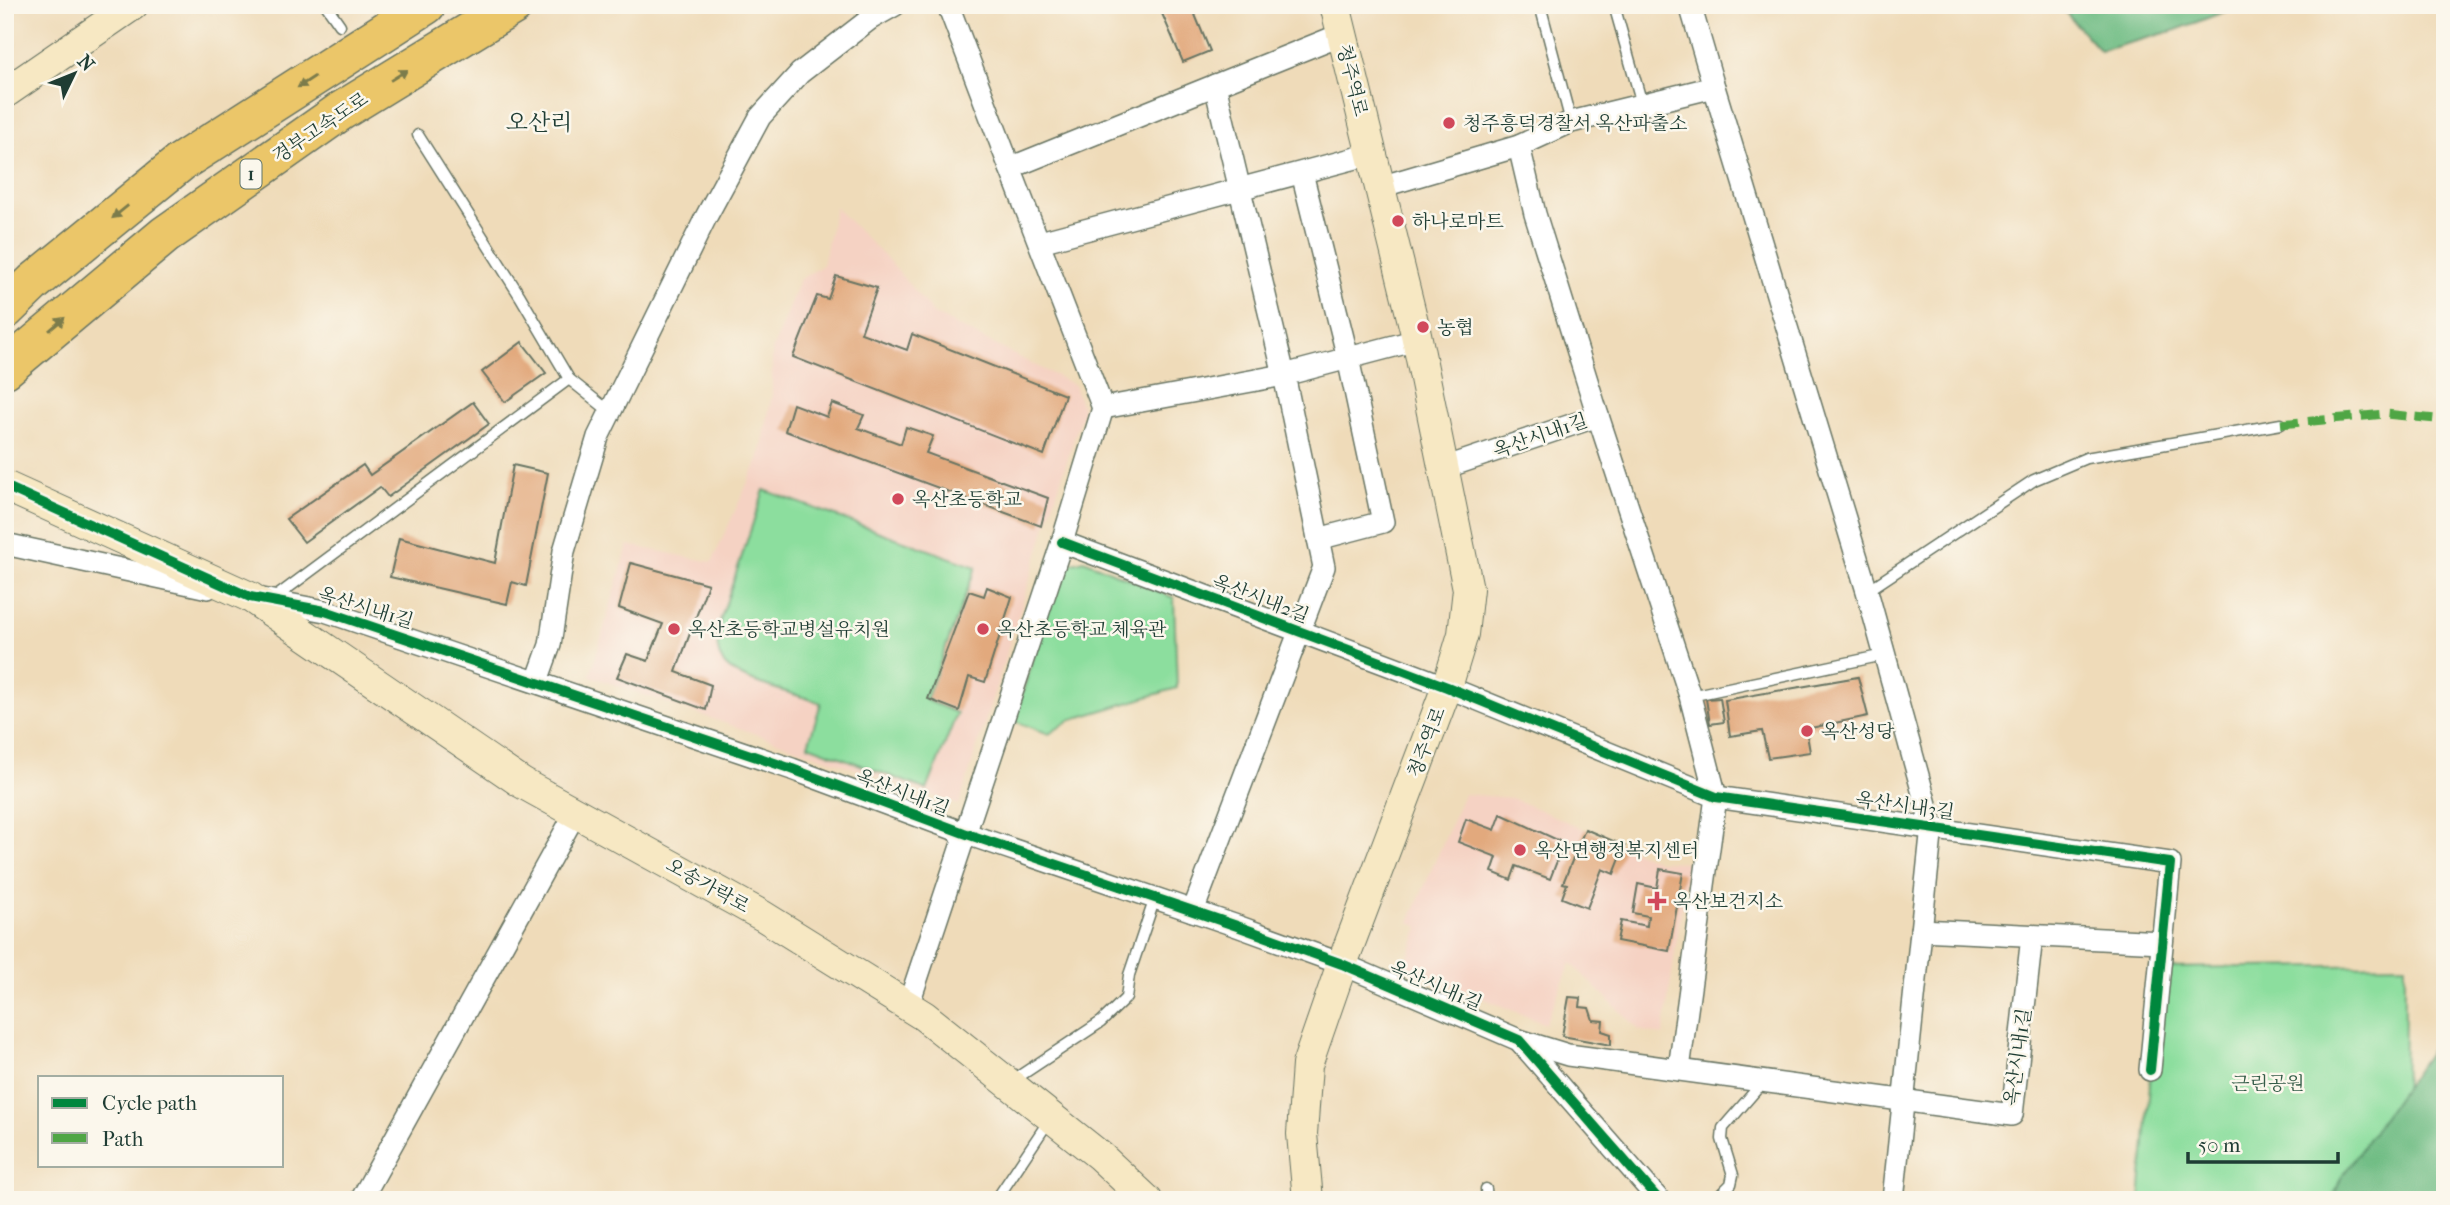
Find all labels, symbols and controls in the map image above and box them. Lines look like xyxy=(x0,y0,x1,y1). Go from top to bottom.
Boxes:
north arrow xyxy=(38,38,108,108)
street label: 청주역로 xyxy=(1332,42,1372,119)
text: N xyxy=(73,50,99,76)
one-way arrow xyxy=(389,69,408,81)
one-way arrow xyxy=(297,75,316,88)
street label: 경부고속도로 xyxy=(269,88,372,168)
district label: 오산리 xyxy=(506,109,572,136)
place label: 청주흥덕경찰서 옥산파출소 xyxy=(1463,113,1687,135)
marker: 청주흥덕경찰서 옥산파출소 xyxy=(1441,115,1457,131)
road number: 1 xyxy=(240,160,262,188)
one-way arrow xyxy=(112,204,129,219)
place label: 하나로마트 xyxy=(1412,211,1504,233)
marker: 하나로마트 xyxy=(1390,213,1406,229)
one-way arrow xyxy=(48,317,66,332)
place label: 농협 xyxy=(1437,317,1474,339)
marker: 농협 xyxy=(1415,319,1431,335)
street label: 옥산시내1길 xyxy=(1490,410,1591,462)
place label: 옥산초등학교 xyxy=(912,489,1022,511)
marker: 옥산초등학교 xyxy=(890,491,906,507)
street label: 옥산시내2길 xyxy=(1209,570,1312,627)
street label: 옥산시내1길 xyxy=(315,583,416,633)
place label: 옥산초등학교병설유치원 xyxy=(688,619,890,641)
place label: 옥산초등학교 체육관 xyxy=(997,619,1167,641)
marker: 옥산초등학교병설유치원 xyxy=(666,621,682,637)
marker: 옥산초등학교 체육관 xyxy=(975,621,991,637)
street label: 청주역로 xyxy=(1404,704,1450,781)
place label: 옥산성당 xyxy=(1821,721,1895,743)
marker: 옥산성당 xyxy=(1799,723,1815,739)
street label: 옥산시내1길 xyxy=(853,765,953,821)
street label: 옥산시내3길 xyxy=(1854,788,1956,824)
place label: 옥산면행정복지센터 xyxy=(1534,840,1699,862)
marker: 옥산면행정복지센터 xyxy=(1512,842,1528,858)
street label: 오송가락로 xyxy=(662,854,753,918)
marker: 옥산보건지소 xyxy=(1647,891,1667,911)
place label: 옥산보건지소 xyxy=(1673,891,1783,913)
street label: 옥산시내1길 xyxy=(1386,957,1485,1015)
street label: 옥산시내1길 xyxy=(2000,1007,2036,1107)
park label: 근린공원 xyxy=(2231,1073,2305,1095)
legend xyxy=(38,1076,284,1166)
text: Cycle path xyxy=(102,1091,197,1115)
scale bar xyxy=(2188,1121,2338,1165)
text: Path xyxy=(102,1127,144,1151)
text: 50 m xyxy=(2198,1133,2241,1157)

